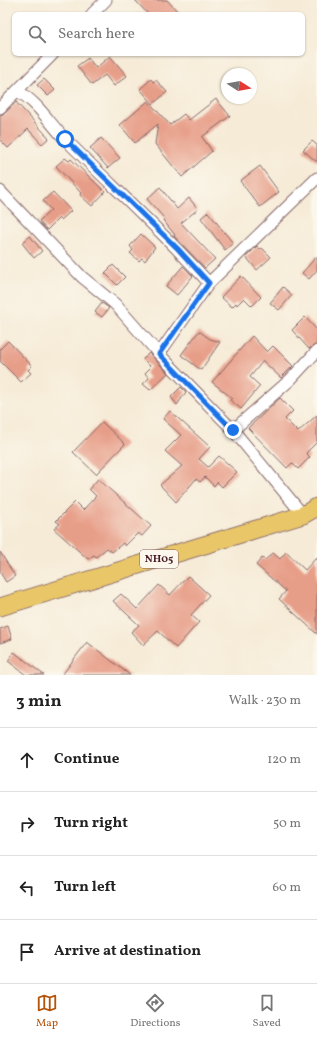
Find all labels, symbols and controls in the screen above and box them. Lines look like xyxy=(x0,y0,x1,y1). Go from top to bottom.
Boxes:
search box xyxy=(12,12,305,56)
icon: search xyxy=(26,23,48,45)
text: Search here xyxy=(58,24,135,45)
north arrow xyxy=(221,68,257,104)
route start xyxy=(56,130,74,148)
route end xyxy=(224,421,242,439)
road number: NH05 xyxy=(140,550,178,568)
text: 3 min xyxy=(16,690,62,713)
text: Walk · 230 m xyxy=(229,692,301,710)
icon: ahead xyxy=(16,749,38,771)
text: Continue xyxy=(54,749,119,770)
text: 120 m xyxy=(267,751,301,769)
icon: right xyxy=(16,813,38,835)
text: Turn right xyxy=(54,813,128,834)
text: 50 m xyxy=(273,815,301,833)
icon: left xyxy=(16,877,38,899)
text: Turn left xyxy=(54,877,116,898)
text: 60 m xyxy=(273,879,301,897)
icon: arrive xyxy=(16,941,38,963)
text: Arrive at destination xyxy=(54,941,201,962)
tab: Map xyxy=(36,992,58,1031)
tab: Directions xyxy=(130,992,181,1031)
tab: Saved xyxy=(253,992,281,1031)

